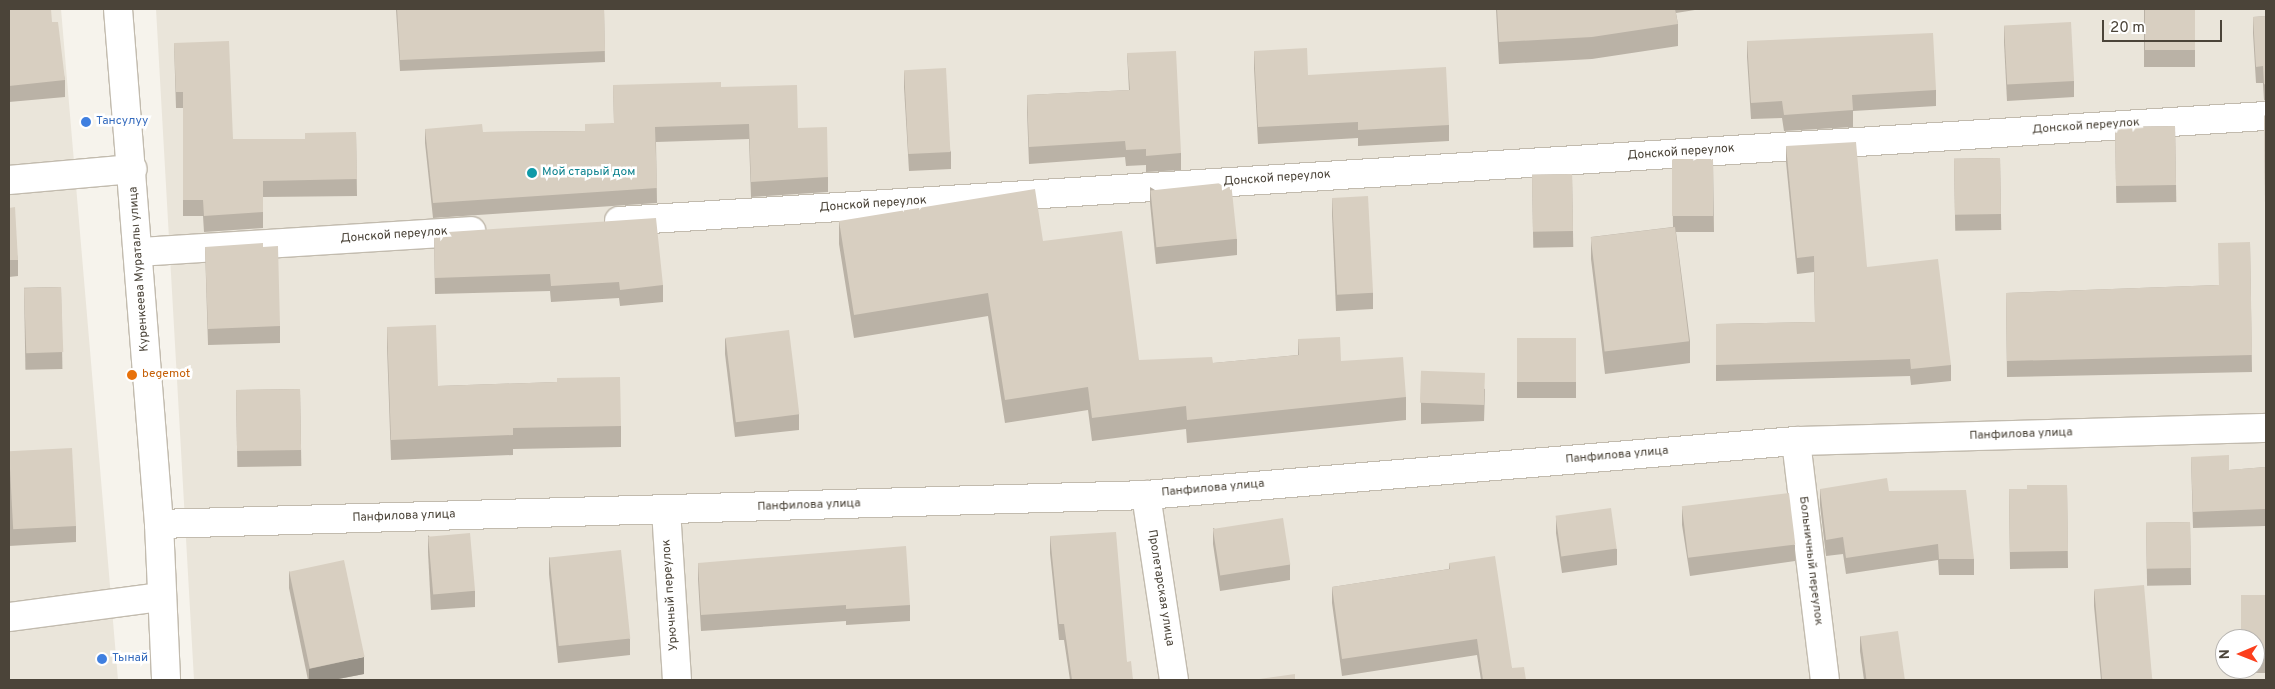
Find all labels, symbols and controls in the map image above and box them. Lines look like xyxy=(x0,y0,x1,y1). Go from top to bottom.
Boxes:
scale bar xyxy=(2105,10,2225,42)
text: 20 m xyxy=(2110,19,2145,38)
place label: Тансулуу xyxy=(96,115,148,129)
marker: Тансулуу xyxy=(80,116,92,128)
street label: Донской переулок xyxy=(2032,116,2140,138)
street label: Донской переулок xyxy=(1627,142,1735,164)
place label: Мой старый дом xyxy=(542,166,635,180)
marker: Мой старый дом xyxy=(526,167,538,179)
street label: Донской переулок xyxy=(1223,168,1331,190)
street label: Куренкеева Мураталы улица xyxy=(127,186,153,352)
street label: Донской переулок xyxy=(819,194,927,216)
street label: Донской переулок xyxy=(340,225,448,247)
place label: begemot xyxy=(142,368,190,382)
marker: begemot xyxy=(126,369,138,381)
street label: Панфилова улица xyxy=(1969,426,2073,444)
street label: Панфилова улица xyxy=(1565,444,1669,468)
street label: Панфилова улица xyxy=(1161,477,1265,501)
street label: Больничный переулок xyxy=(1795,496,1825,626)
street label: Панфилова улица xyxy=(757,497,861,515)
street label: Панфилова улица xyxy=(352,508,456,526)
street label: Пролетарская улица xyxy=(1144,529,1176,647)
street label: Урючный переулок xyxy=(660,539,682,651)
north arrow xyxy=(2215,629,2265,679)
text: N xyxy=(2217,649,2234,659)
place label: Тынай xyxy=(112,652,148,666)
marker: Тынай xyxy=(96,653,108,665)

